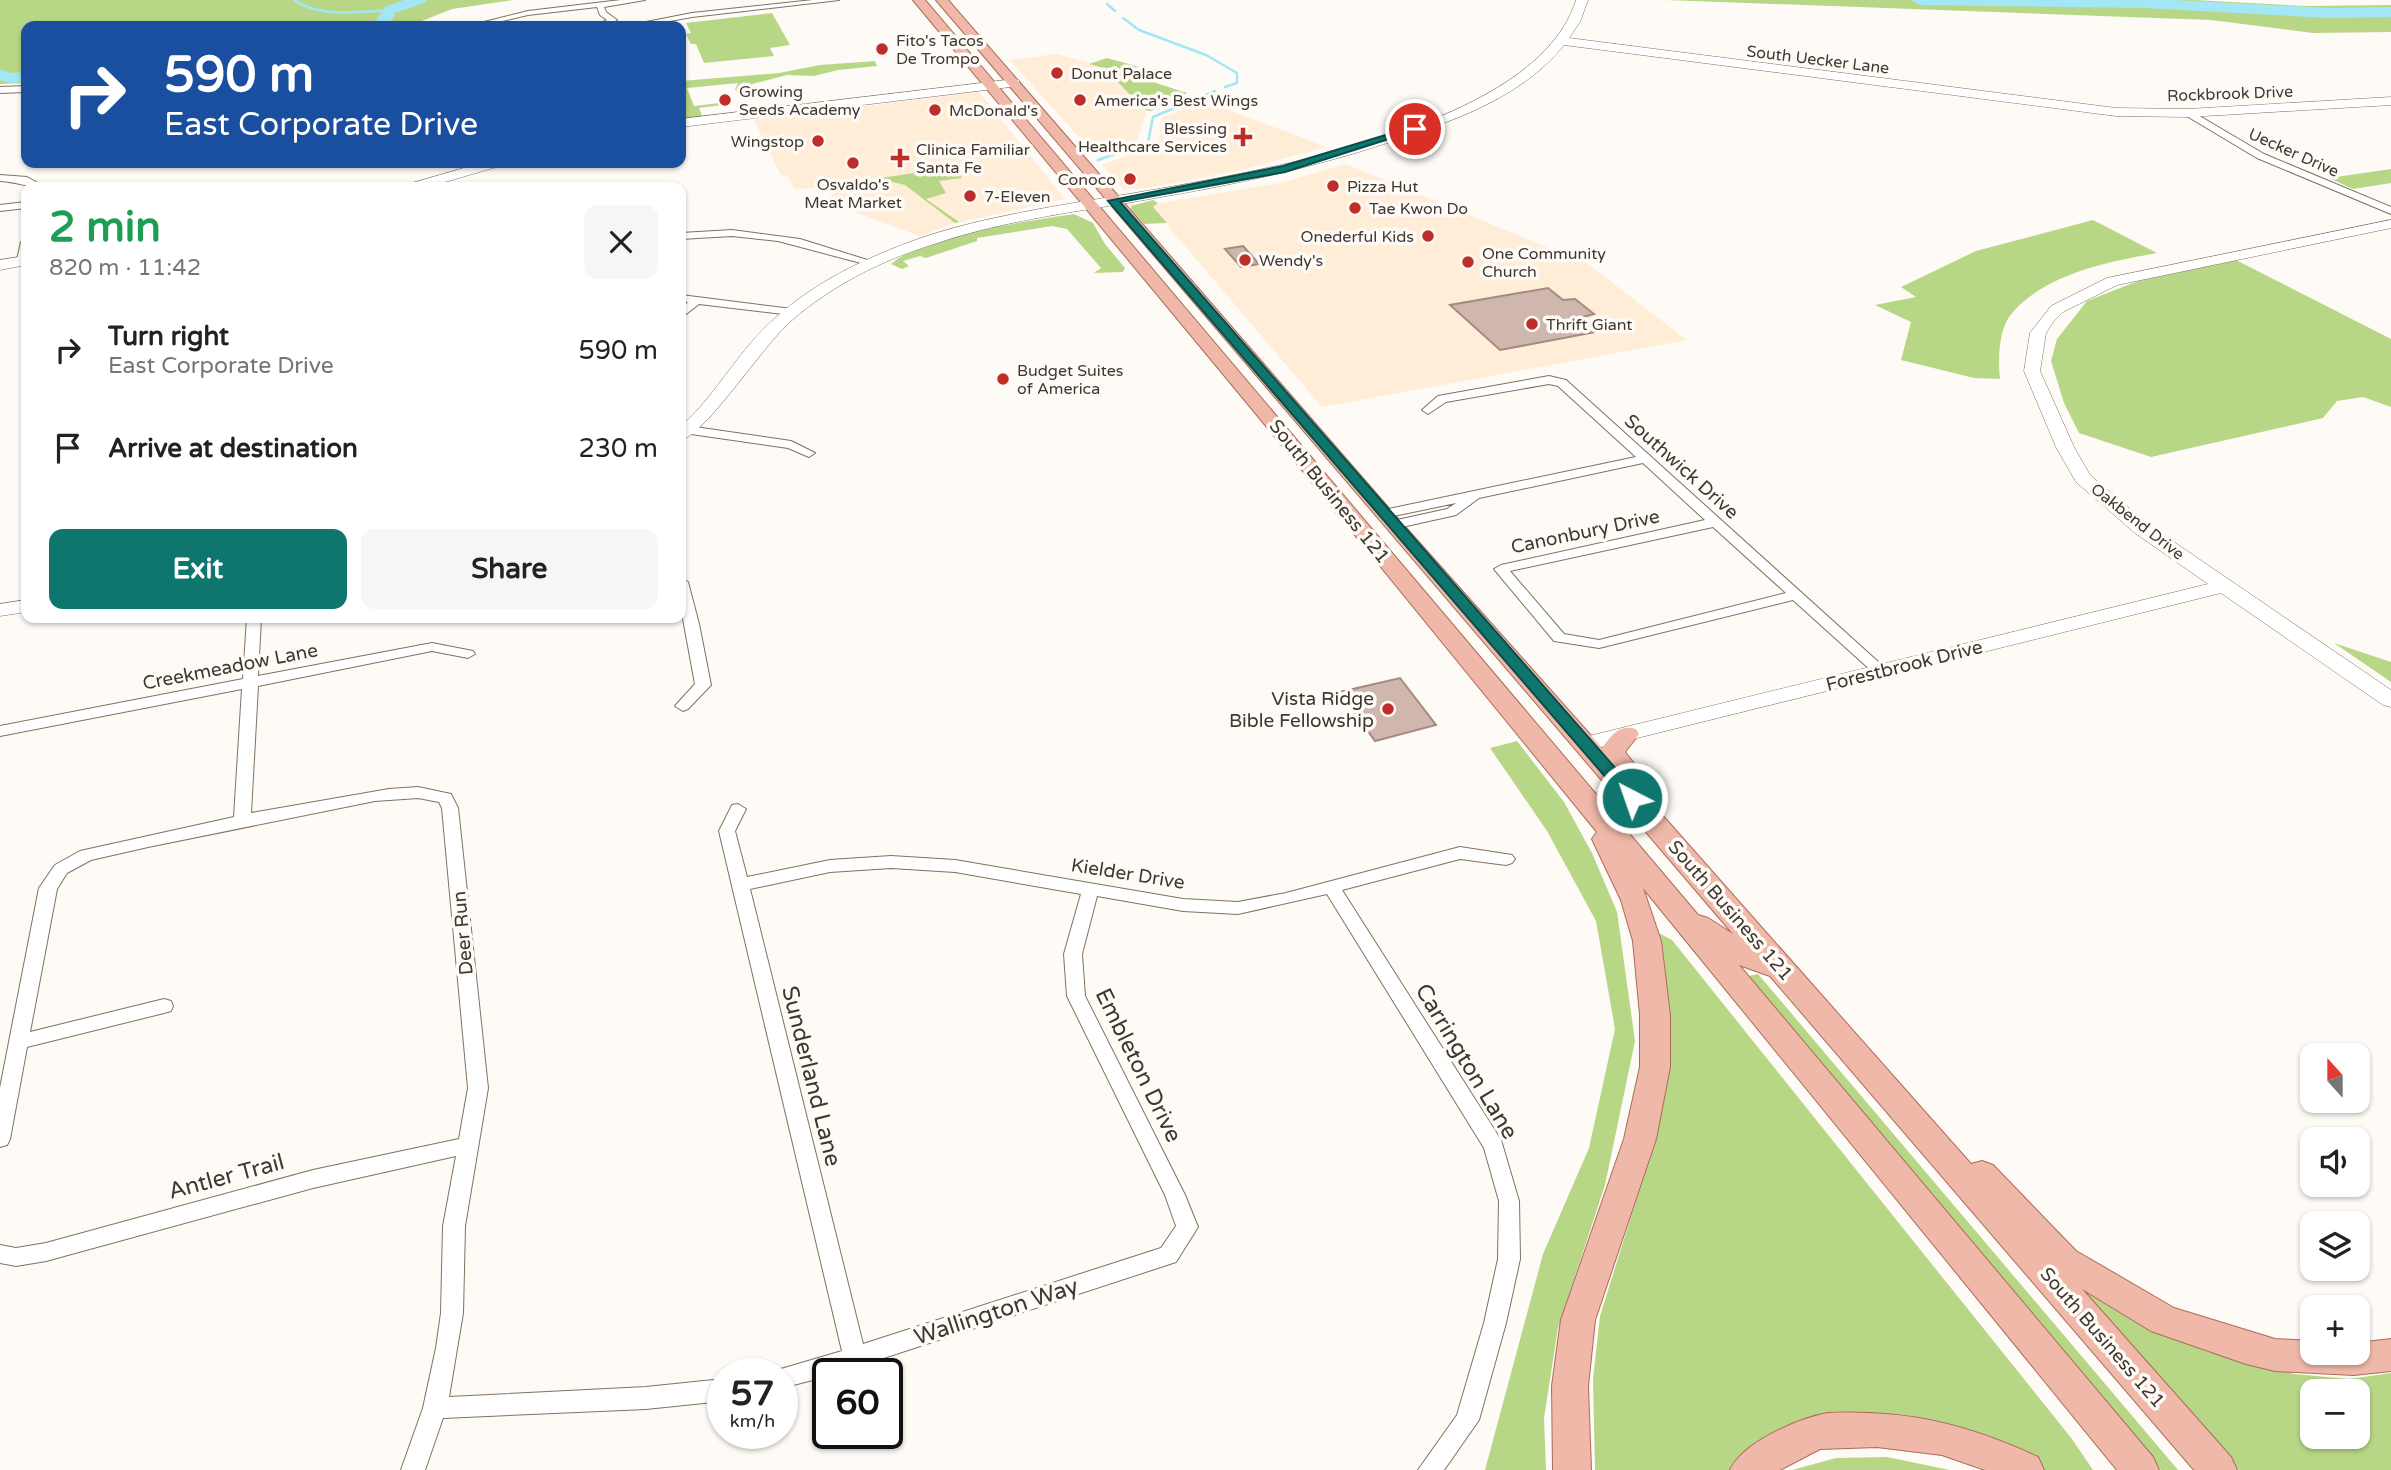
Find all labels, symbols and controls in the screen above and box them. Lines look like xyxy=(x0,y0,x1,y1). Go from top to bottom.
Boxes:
place label: Fito's Tacos De Trompo xyxy=(896,31,984,69)
marker: Fito's Tacos De Trompo xyxy=(874,41,890,57)
street label: South Uecker Lane xyxy=(1745,41,1890,79)
text: 590 m xyxy=(164,46,314,105)
icon: right xyxy=(49,49,140,140)
place label: Donut Palace xyxy=(1071,64,1172,84)
marker: Donut Palace xyxy=(1049,65,1065,81)
place label: Growing Seeds Academy xyxy=(739,82,861,120)
street label: Rockbrook Drive xyxy=(2167,82,2293,106)
place label: America's Best Wings xyxy=(1094,91,1258,111)
marker: Growing Seeds Academy xyxy=(717,92,733,108)
marker: America's Best Wings xyxy=(1072,92,1088,108)
pin xyxy=(1385,99,1445,159)
place label: McDonald's xyxy=(949,101,1038,121)
marker: McDonald's xyxy=(927,102,943,118)
text: East Corporate Drive xyxy=(164,106,478,144)
icon: arrive xyxy=(1396,110,1434,148)
place label: Blessing Healthcare Services xyxy=(1078,119,1227,157)
street label: Uecker Drive xyxy=(2245,124,2342,182)
marker: Blessing Healthcare Services xyxy=(1233,127,1253,147)
place label: Wingstop xyxy=(731,132,804,152)
marker: Wingstop xyxy=(810,133,826,149)
place label: Clinica Familiar Santa Fe xyxy=(916,140,1031,178)
marker: Clinica Familiar Santa Fe xyxy=(890,148,910,168)
marker: Osvaldo's Meat Market xyxy=(845,155,861,171)
place label: Conoco xyxy=(1058,170,1116,190)
marker: Conoco xyxy=(1122,171,1138,187)
place label: Osvaldo's Meat Market xyxy=(804,175,902,213)
place label: Pizza Hut xyxy=(1347,177,1418,197)
marker: Pizza Hut xyxy=(1325,178,1341,194)
place label: 7-Eleven xyxy=(984,187,1051,207)
marker: 7-Eleven xyxy=(962,188,978,204)
place label: Tae Kwon Do xyxy=(1369,199,1468,219)
marker: Tae Kwon Do xyxy=(1347,200,1363,216)
text: 2 min xyxy=(49,202,161,253)
button: close xyxy=(584,205,658,279)
place label: Onederful Kids xyxy=(1301,227,1414,247)
marker: Onederful Kids xyxy=(1420,228,1436,244)
place label: One Community Church xyxy=(1482,244,1606,282)
place label: Wendy's xyxy=(1259,251,1323,271)
marker: Wendy's xyxy=(1237,252,1253,268)
text: 820 m · 11:42 xyxy=(49,254,201,282)
marker: One Community Church xyxy=(1460,254,1476,270)
place label: Thrift Giant xyxy=(1546,315,1632,335)
marker: Thrift Giant xyxy=(1524,316,1540,332)
text: Turn right xyxy=(108,321,229,352)
icon: right xyxy=(49,331,87,369)
text: 590 m xyxy=(578,335,658,366)
text: East Corporate Drive xyxy=(108,352,334,380)
place label: Budget Suites of America xyxy=(1017,361,1123,399)
marker: Budget Suites of America xyxy=(995,371,1011,387)
street label: Southwick Drive xyxy=(1620,410,1743,524)
street label: South Business 121 xyxy=(1265,415,1394,568)
icon: arrive xyxy=(49,429,87,467)
text: Arrive at destination xyxy=(108,433,358,464)
text: 230 m xyxy=(578,433,658,464)
street label: Oakbend Drive xyxy=(2087,479,2188,564)
street label: Canonbury Drive xyxy=(1509,505,1662,558)
button: Exit xyxy=(49,529,347,609)
button: Share xyxy=(361,529,658,609)
street label: Forestbrook Drive xyxy=(1824,636,1985,696)
street label: Creekmeadow Lane xyxy=(141,639,320,695)
place label: Vista Ridge Bible Fellowship xyxy=(1229,688,1374,732)
marker: Vista Ridge Bible Fellowship xyxy=(1380,701,1396,717)
position arrow xyxy=(1595,761,1669,835)
street label: South Business 121 xyxy=(1663,836,1797,985)
street label: Kielder Drive xyxy=(1069,854,1186,894)
street label: Deer Run xyxy=(448,890,478,976)
street label: Carrington Lane xyxy=(1409,979,1524,1144)
street label: Sunderland Lane xyxy=(775,983,847,1169)
street label: Embleton Drive xyxy=(1089,984,1188,1147)
north arrow xyxy=(2300,1043,2370,1113)
map controls xyxy=(2300,1043,2370,1449)
button: sound xyxy=(2300,1127,2370,1197)
street label: Antler Trail xyxy=(165,1148,287,1206)
button: layers xyxy=(2300,1211,2370,1281)
street label: South Business 121 xyxy=(2035,1263,2169,1412)
street label: Wallington Way xyxy=(911,1272,1082,1352)
button: + xyxy=(2300,1295,2370,1365)
speed limit sign: 60 xyxy=(812,1358,903,1449)
text: 57 xyxy=(731,1373,774,1415)
button: − xyxy=(2300,1379,2370,1449)
text: km/h xyxy=(730,1410,775,1432)

